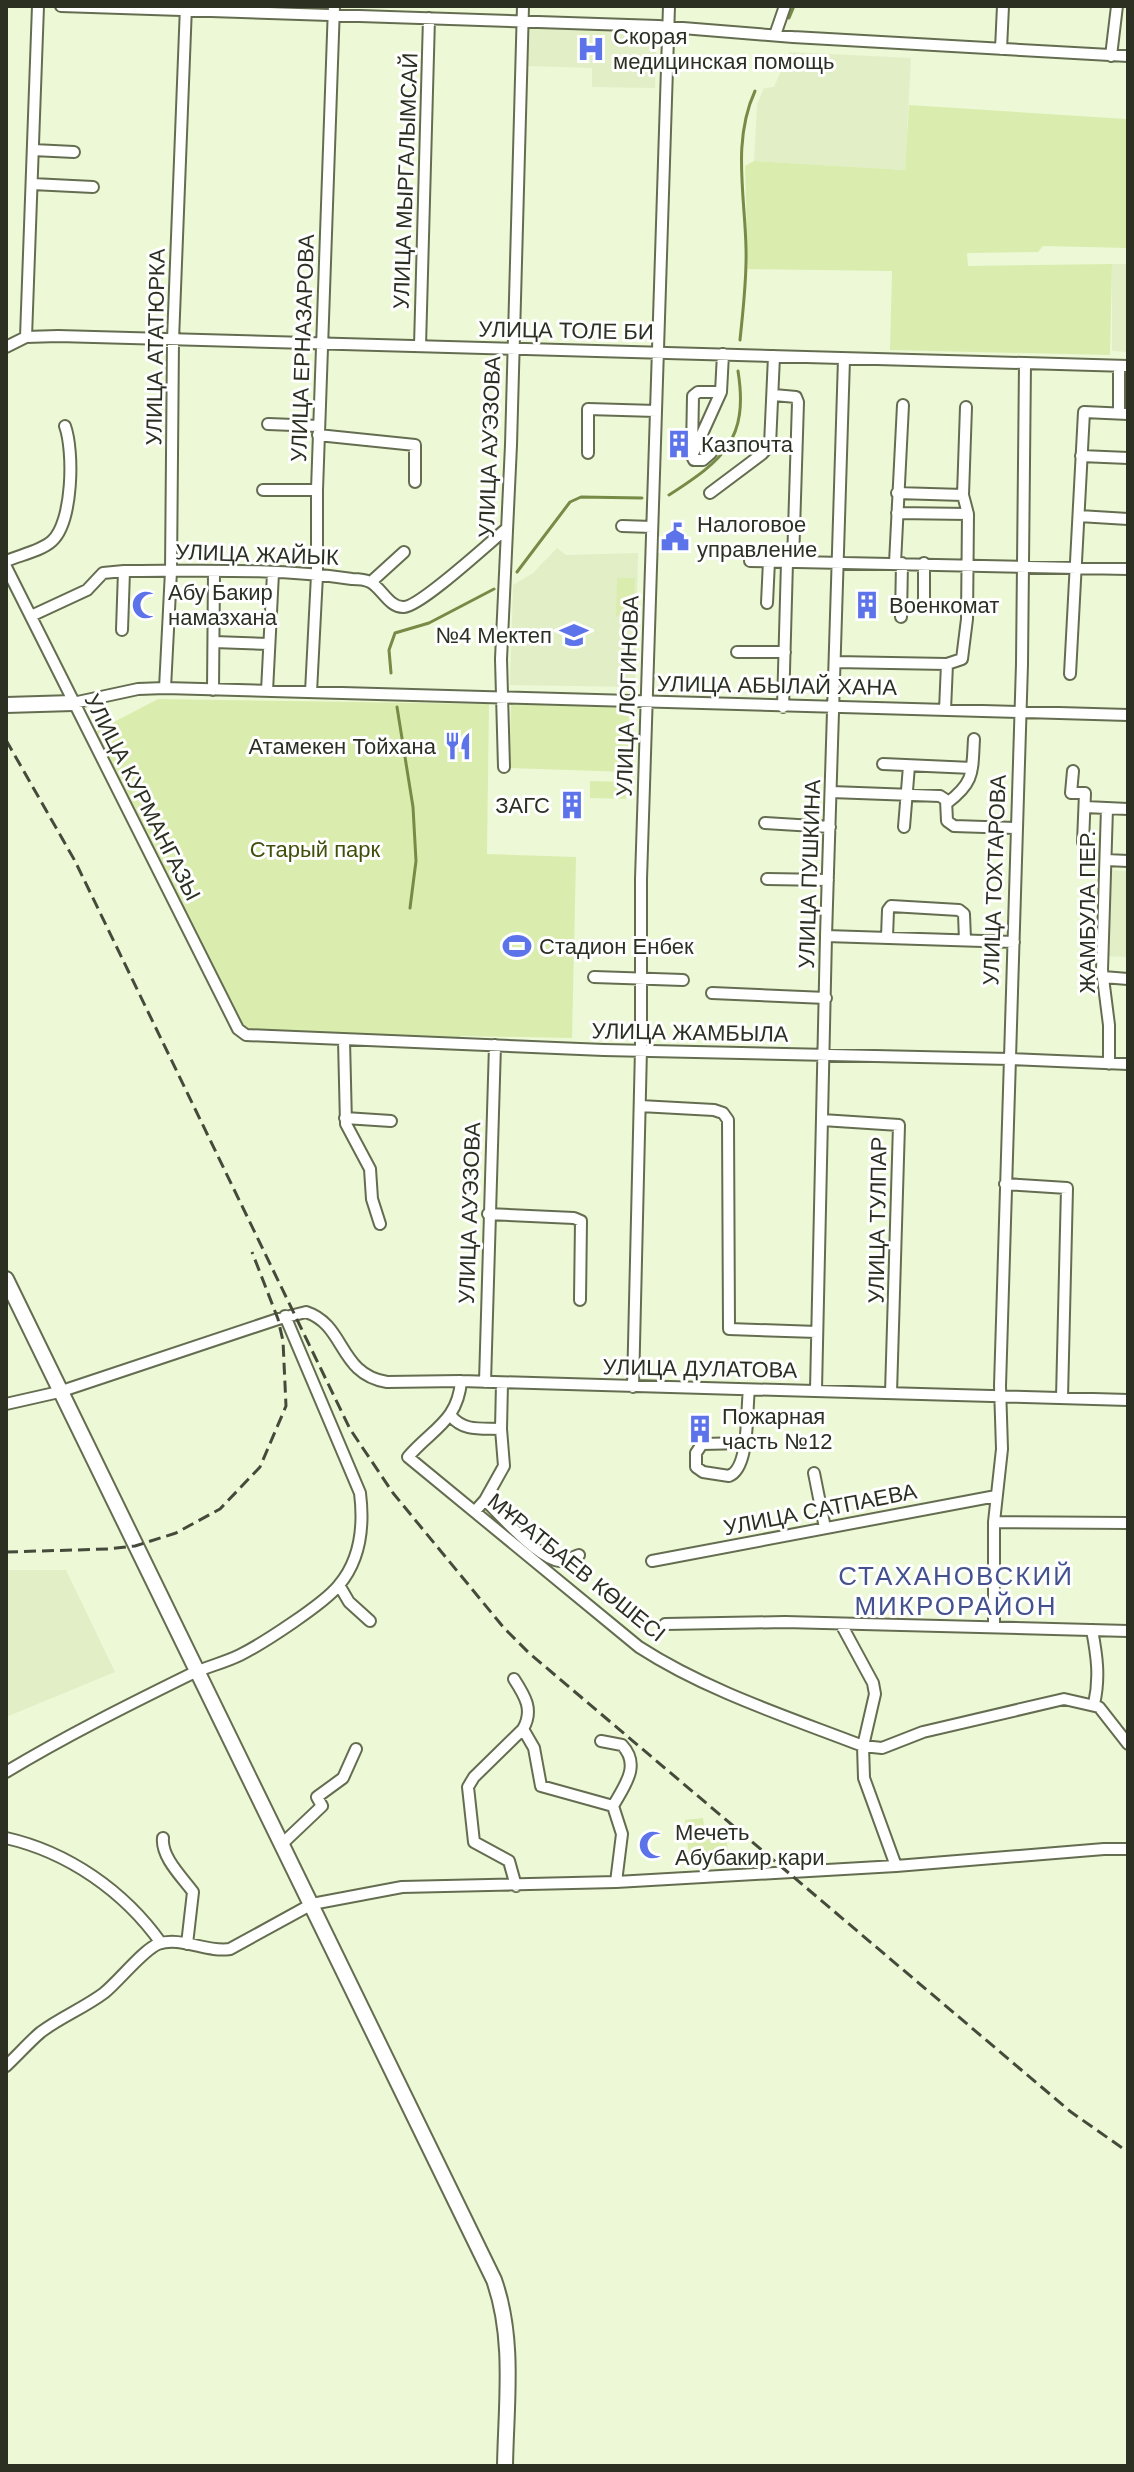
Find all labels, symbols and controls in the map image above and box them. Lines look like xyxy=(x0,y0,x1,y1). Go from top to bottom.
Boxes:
place label: Скорая медицинская помощь xyxy=(613,24,834,74)
hospital icon: Скорая медицинская помощь xyxy=(576,34,606,64)
street label: УЛИЦА МЫРГАЛЫМСАЙ xyxy=(389,52,422,310)
street label: УЛИЦА ЕРНАЗАРОВА xyxy=(286,233,319,462)
street label: УЛИЦА АТАТЮРКА xyxy=(141,248,170,446)
street label: УЛИЦА ТОЛЕ БИ xyxy=(478,316,654,345)
street label: УЛИЦА АУЭЗОВА xyxy=(474,355,505,538)
building icon: Казпочта xyxy=(664,429,694,459)
place label: Казпочта xyxy=(701,432,794,457)
place label: Налоговое управление xyxy=(697,512,817,562)
public building icon: Налоговое управление xyxy=(660,522,690,552)
street label: УЛИЦА ЖАЙЫК xyxy=(175,539,339,570)
place label: Абу Бакир намазхана xyxy=(168,580,278,630)
mosque icon: Абу Бакир намазхана xyxy=(131,590,161,620)
building icon: Военкомат xyxy=(852,590,882,620)
place label: Военкомат xyxy=(889,593,999,618)
street label: УЛИЦА ЛОГИНОВА xyxy=(611,595,644,797)
school or university icon: №4 Мектеп xyxy=(559,620,589,650)
place label: №4 Мектеп xyxy=(435,623,552,648)
street label: УЛИЦА АБЫЛАЙ ХАНА xyxy=(657,671,898,700)
street label: УЛИЦА КУРМАНГАЗЫ xyxy=(80,690,206,905)
restaurant icon: Атамекен Тойхана xyxy=(443,731,473,761)
place label: Атамекен Тойхана xyxy=(248,734,437,759)
street label: УЛИЦА ТОХТАРОВА xyxy=(978,774,1011,986)
street label: УЛИЦА ПУШКИНА xyxy=(794,778,825,969)
building icon: ЗАГС xyxy=(557,790,587,820)
place label: ЗАГС xyxy=(495,793,550,818)
street label: ЖАМБУЛА ПЕР. xyxy=(1075,831,1100,993)
park label: Старый парк xyxy=(250,837,381,862)
sports icon: Стадион Енбек xyxy=(502,931,532,961)
place label: Стадион Енбек xyxy=(539,934,694,959)
street label: УЛИЦА ЖАМБЫЛА xyxy=(591,1018,789,1047)
street label: УЛИЦА АУЭЗОВА xyxy=(454,1121,485,1304)
street label: УЛИЦА ТУЛПАР xyxy=(864,1136,891,1304)
street label: УЛИЦА ДУЛАТОВА xyxy=(603,1354,798,1383)
place label: Пожарная часть №12 xyxy=(722,1404,832,1454)
building icon: Пожарная часть №12 xyxy=(685,1414,715,1444)
street label: УЛИЦА САТПАЕВА xyxy=(721,1478,919,1540)
street label: МҰРАТБАЕВ КӨШЕСІ xyxy=(483,1488,670,1647)
district label: СТАХАНОВСКИЙ МИКРОРАЙОН xyxy=(838,1561,1074,1621)
place label: Мечеть Абубакир кари xyxy=(675,1820,825,1870)
mosque icon: Мечеть Абубакир кари xyxy=(638,1830,668,1860)

